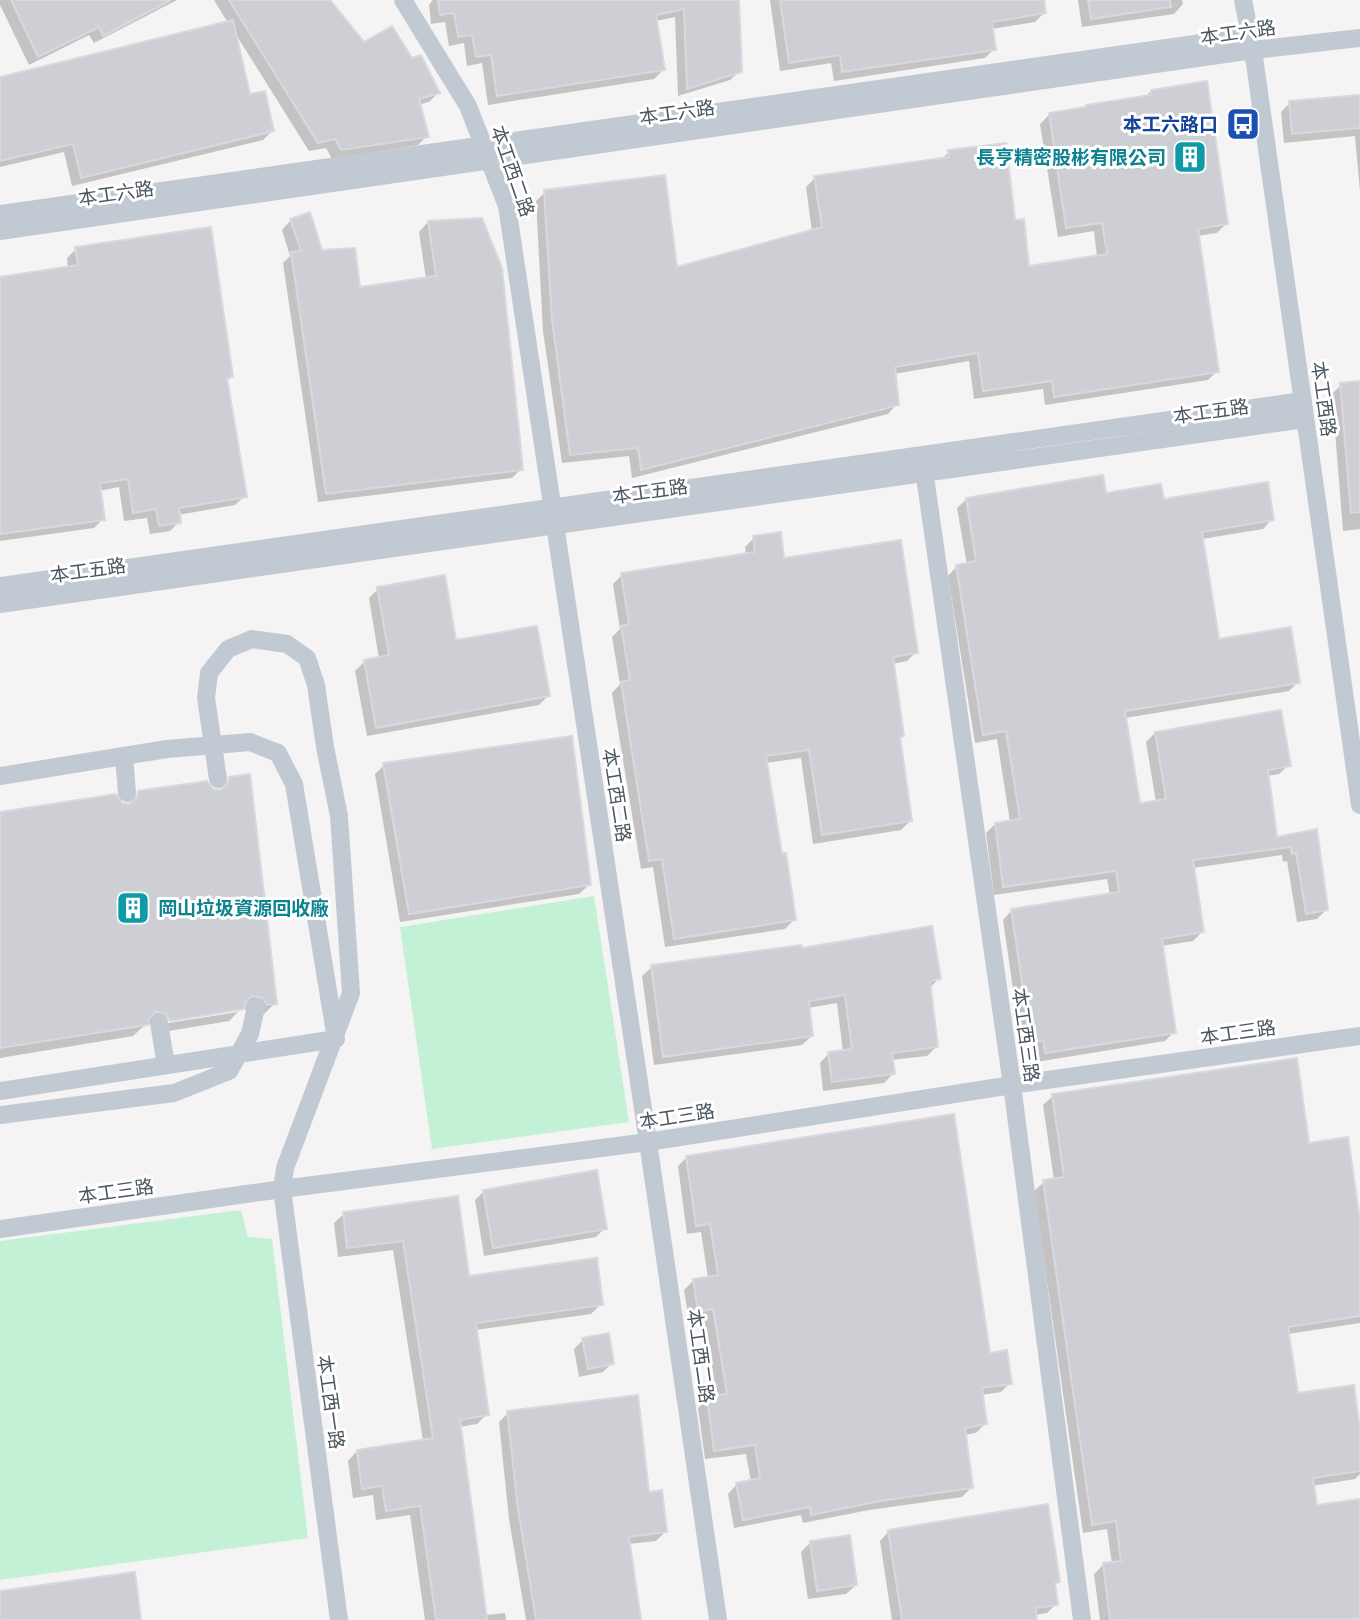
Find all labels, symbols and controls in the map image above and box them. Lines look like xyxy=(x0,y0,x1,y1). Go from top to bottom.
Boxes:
street label: 本工六路 xyxy=(1199,14,1277,50)
street label: 本工六路 xyxy=(638,94,716,130)
bus stop icon: 本工六路口 xyxy=(1224,105,1262,143)
place label: 本工六路口 xyxy=(1123,111,1218,137)
street label: 本工西二路 xyxy=(485,122,541,220)
building icon: 長亨精密股彬有限公司 xyxy=(1171,138,1209,176)
place label: 長亨精密股彬有限公司 xyxy=(976,144,1166,170)
street label: 本工六路 xyxy=(77,175,155,211)
street label: 本工西路 xyxy=(1306,360,1342,438)
street label: 本工五路 xyxy=(1172,393,1250,429)
street label: 本工五路 xyxy=(611,473,689,509)
street label: 本工五路 xyxy=(49,552,127,588)
street label: 本工西二路 xyxy=(597,746,637,844)
building icon: 岡山垃圾資源回收廠 xyxy=(114,889,152,927)
place label: 岡山垃圾資源回收廠 xyxy=(158,895,329,921)
street label: 本工西三路 xyxy=(1007,986,1045,1084)
street label: 本工三路 xyxy=(1199,1014,1277,1050)
street label: 本工三路 xyxy=(637,1097,717,1135)
street label: 本工三路 xyxy=(77,1173,155,1209)
street label: 本工西二路 xyxy=(682,1307,720,1405)
street label: 本工西一路 xyxy=(312,1353,350,1451)

